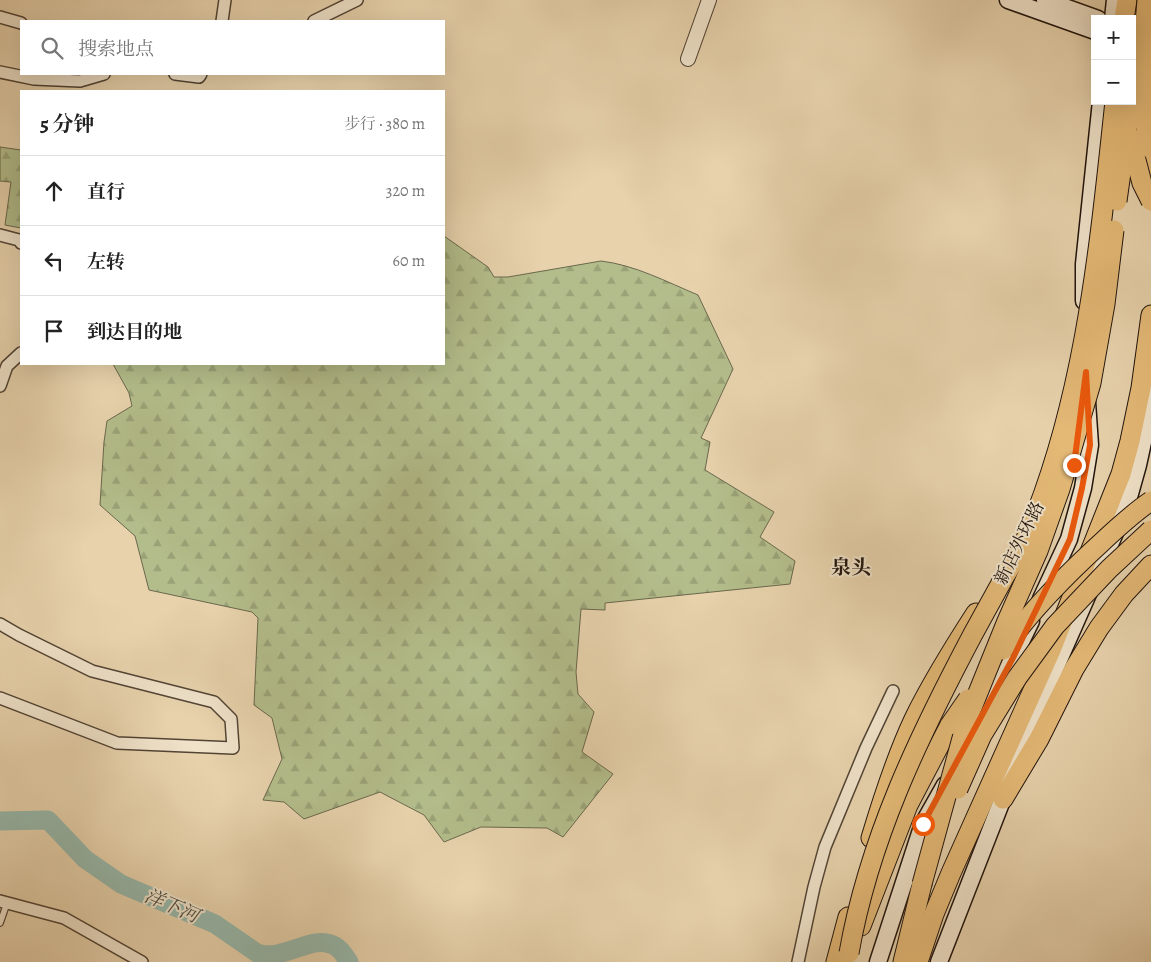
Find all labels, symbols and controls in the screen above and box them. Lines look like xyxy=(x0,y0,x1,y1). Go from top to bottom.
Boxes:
map controls xyxy=(1091,15,1136,105)
button: + xyxy=(1091,15,1136,60)
search box xyxy=(20,20,445,75)
icon: search xyxy=(38,34,66,62)
text: 搜索地点 xyxy=(78,36,154,62)
button: − xyxy=(1091,60,1136,105)
text: 5 分钟 xyxy=(40,110,95,138)
text: 步行 · 380 m xyxy=(344,113,425,135)
icon: ahead xyxy=(40,177,68,205)
text: 直行 xyxy=(87,179,125,205)
text: 320 m xyxy=(386,180,425,202)
icon: left xyxy=(40,247,68,275)
text: 左转 xyxy=(87,249,125,275)
text: 60 m xyxy=(393,250,425,272)
icon: arrive xyxy=(40,317,68,345)
text: 到达目的地 xyxy=(87,319,182,345)
route end xyxy=(1063,454,1086,477)
street label: 新店外环路 xyxy=(988,497,1050,589)
district label: 泉头 xyxy=(831,554,871,581)
route start xyxy=(912,813,935,836)
water label: 洋下河 xyxy=(140,883,206,930)

